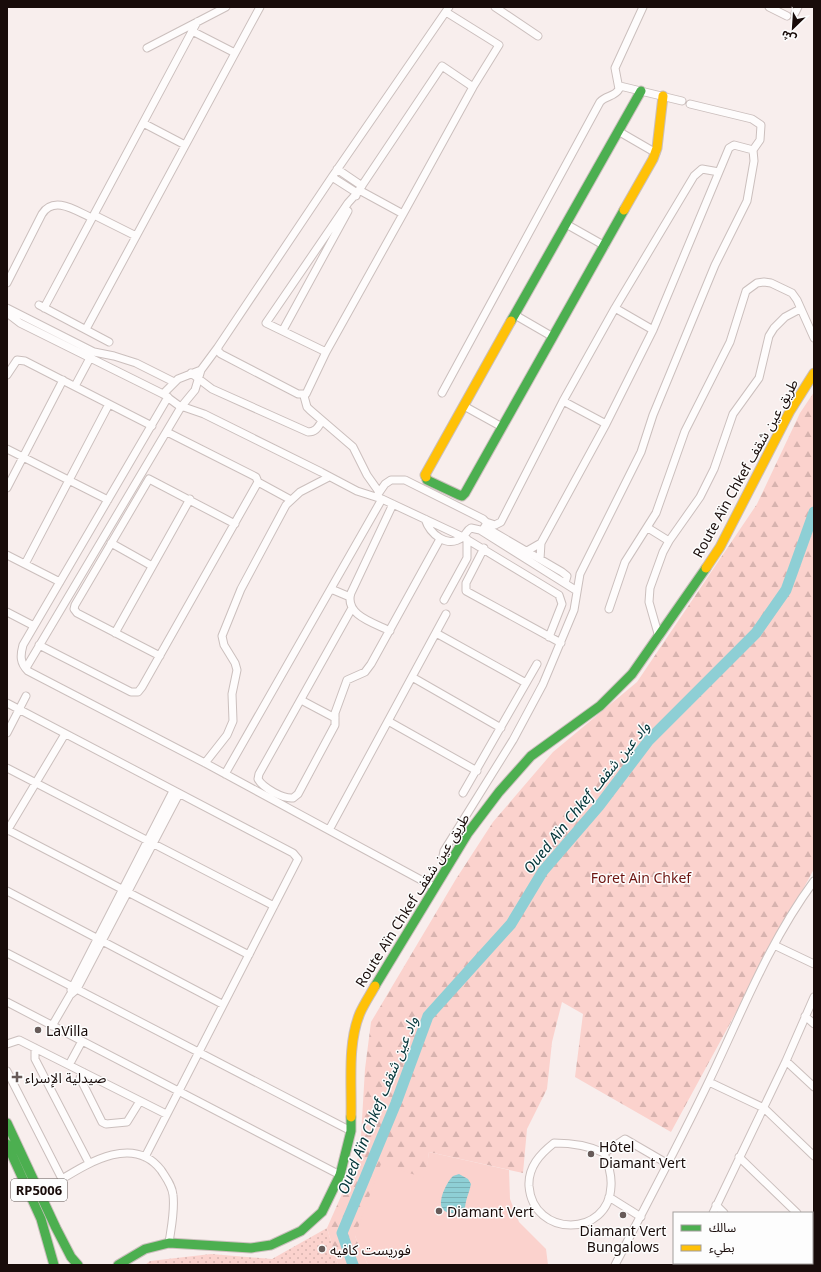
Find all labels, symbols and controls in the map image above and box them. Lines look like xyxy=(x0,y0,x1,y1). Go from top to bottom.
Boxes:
north arrow xyxy=(773,8,813,48)
text: ش xyxy=(779,28,799,47)
street label: Route Aïn Chkef طريق عين شقف xyxy=(688,375,803,561)
water label: Oued Aïn Chkef واد عين شقف xyxy=(518,717,654,877)
street label: Route Aïn Chkef طريق عين شقف xyxy=(350,809,474,991)
park label: Foret Ain Chkef xyxy=(591,868,692,887)
water label: Oued Aïn Chkef واد عين شقف xyxy=(332,1013,422,1197)
place label: LaVilla xyxy=(46,1021,88,1040)
marker: LaVilla xyxy=(33,1025,43,1035)
place label: صيدلية الإسراء xyxy=(25,1068,107,1088)
marker: صيدلية الإسراء xyxy=(12,1072,22,1082)
place label: Hôtel Diamant Vert xyxy=(599,1137,686,1172)
marker: Hôtel Diamant Vert xyxy=(586,1149,596,1159)
road number: RP5006 xyxy=(11,1179,67,1201)
place label: Diamant Vert xyxy=(447,1202,534,1221)
marker: Diamant Vert xyxy=(434,1206,444,1216)
marker: Diamant Vert Bungalows xyxy=(618,1210,628,1220)
legend xyxy=(673,1212,813,1264)
text: سالك xyxy=(709,1219,736,1236)
place label: Diamant Vert Bungalows xyxy=(580,1221,666,1256)
text: بطيء xyxy=(709,1239,735,1258)
place label: فوريست كافيه xyxy=(330,1240,411,1259)
marker: فوريست كافيه xyxy=(317,1244,327,1254)

